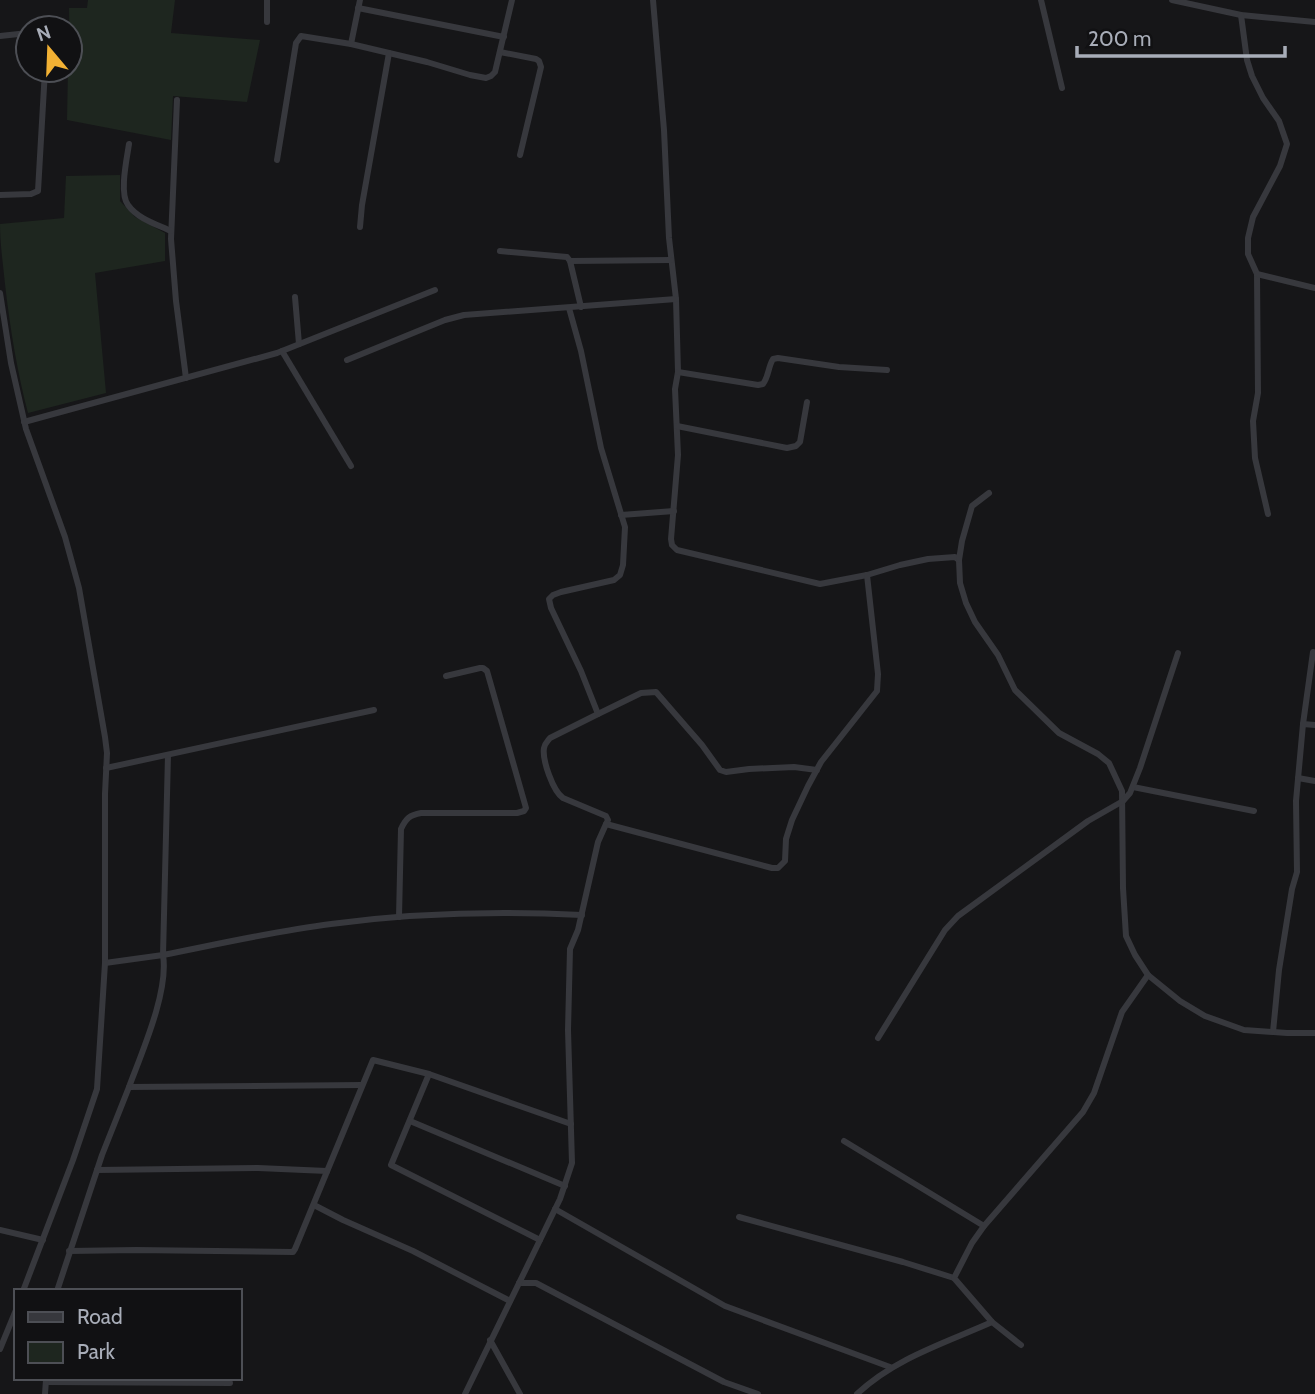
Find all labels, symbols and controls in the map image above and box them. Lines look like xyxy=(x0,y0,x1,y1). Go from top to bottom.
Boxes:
north arrow xyxy=(14,14,84,84)
scale bar xyxy=(1077,14,1285,58)
text: N xyxy=(34,20,54,46)
text: 200 m xyxy=(1088,26,1151,51)
legend xyxy=(14,1289,242,1380)
text: Road xyxy=(77,1304,123,1329)
text: Park xyxy=(77,1339,115,1364)

